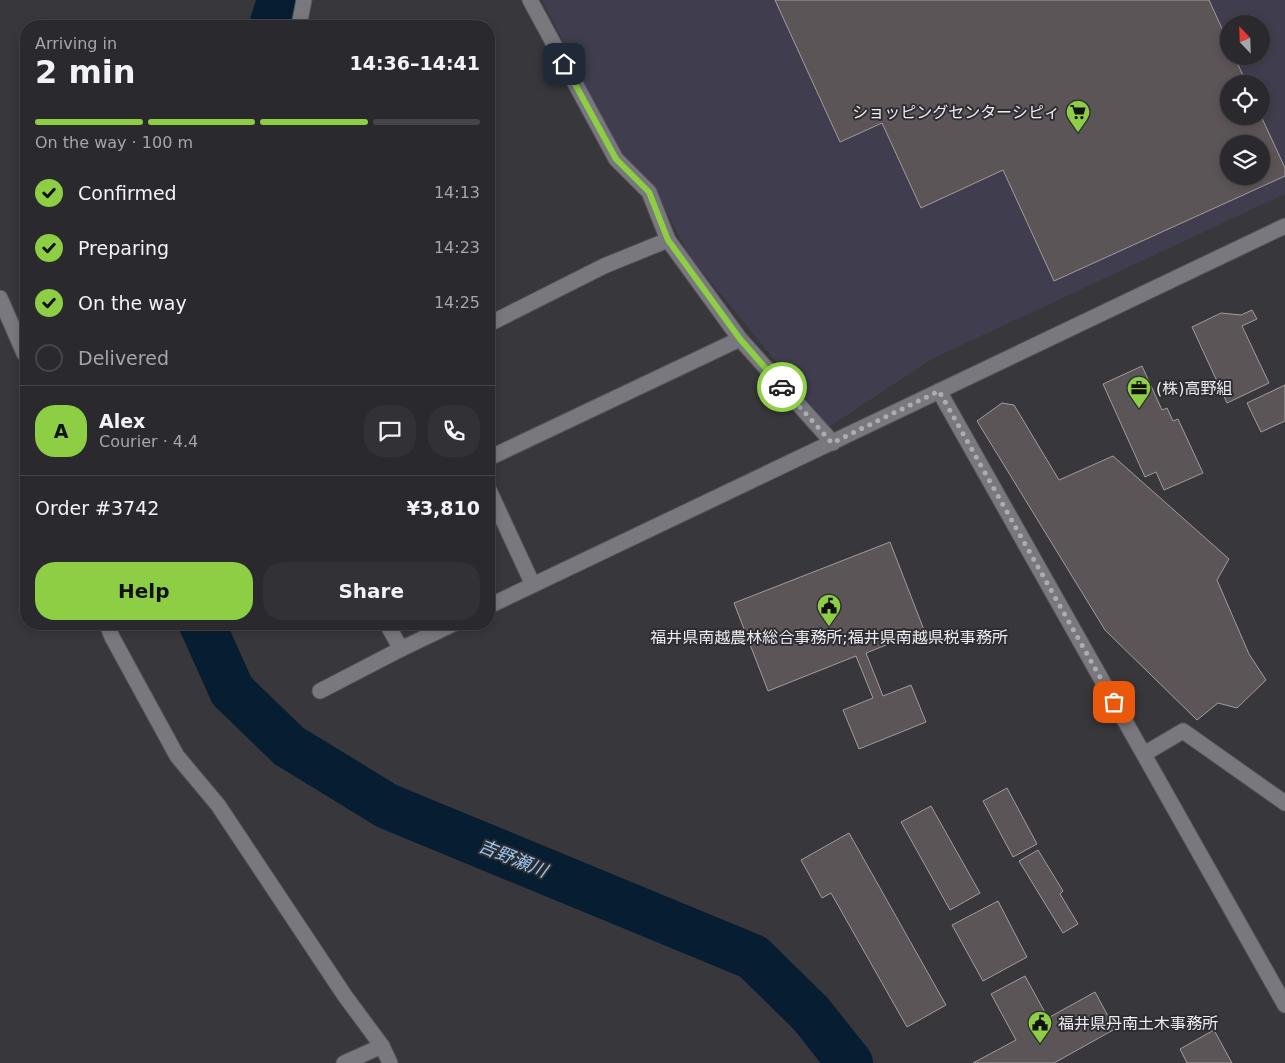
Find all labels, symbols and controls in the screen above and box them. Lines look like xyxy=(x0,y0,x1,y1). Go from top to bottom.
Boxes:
north arrow xyxy=(1220,15,1270,65)
map controls xyxy=(1220,15,1270,185)
text: Arriving in xyxy=(35,34,117,53)
pin xyxy=(543,43,585,85)
icon: home xyxy=(550,50,578,78)
text: 14:36–14:41 xyxy=(350,52,480,74)
text: 2 min xyxy=(35,53,136,91)
button: locate xyxy=(1220,75,1270,125)
supermarket icon: ショッピングセンターシピィ xyxy=(1065,99,1091,133)
place label: ショッピングセンターシピィ xyxy=(852,103,1060,122)
text: On the way · 100 m xyxy=(35,133,193,152)
button: layers xyxy=(1220,135,1270,185)
icon: check xyxy=(35,179,63,207)
text: Confirmed xyxy=(78,182,177,204)
text: 14:13 xyxy=(434,183,480,202)
icon: check xyxy=(35,234,63,262)
text: Preparing xyxy=(78,237,169,259)
text: 14:23 xyxy=(434,238,480,257)
icon: check xyxy=(35,289,63,317)
text: On the way xyxy=(78,292,187,314)
text: 14:25 xyxy=(434,293,480,312)
text: Delivered xyxy=(78,347,169,369)
courier xyxy=(757,362,807,412)
icon: car xyxy=(768,373,796,401)
office icon: (株)高野組 xyxy=(1126,375,1152,409)
place label: (株)高野組 xyxy=(1156,379,1233,398)
button: chat xyxy=(364,405,416,457)
button: phone xyxy=(428,405,480,457)
text: Alex xyxy=(99,410,145,432)
text: A xyxy=(54,420,68,442)
text: Courier · 4.4 xyxy=(99,432,198,451)
text: Order #3742 xyxy=(35,497,159,519)
text: ¥3,810 xyxy=(407,497,480,519)
button: Help xyxy=(35,562,253,620)
button: Share xyxy=(263,562,480,620)
public building icon: 福井県南越農林総合事務所;福井県南越県税事務所 xyxy=(816,593,842,627)
place label: 福井県南越農林総合事務所;福井県南越県税事務所 xyxy=(650,628,1008,647)
pin xyxy=(1093,681,1135,723)
icon: bag xyxy=(1100,688,1128,716)
water label: 吉野瀬川 xyxy=(476,835,552,882)
public building icon: 福井県丹南土木事務所 xyxy=(1027,1010,1053,1044)
place label: 福井県丹南土木事務所 xyxy=(1058,1014,1218,1033)

